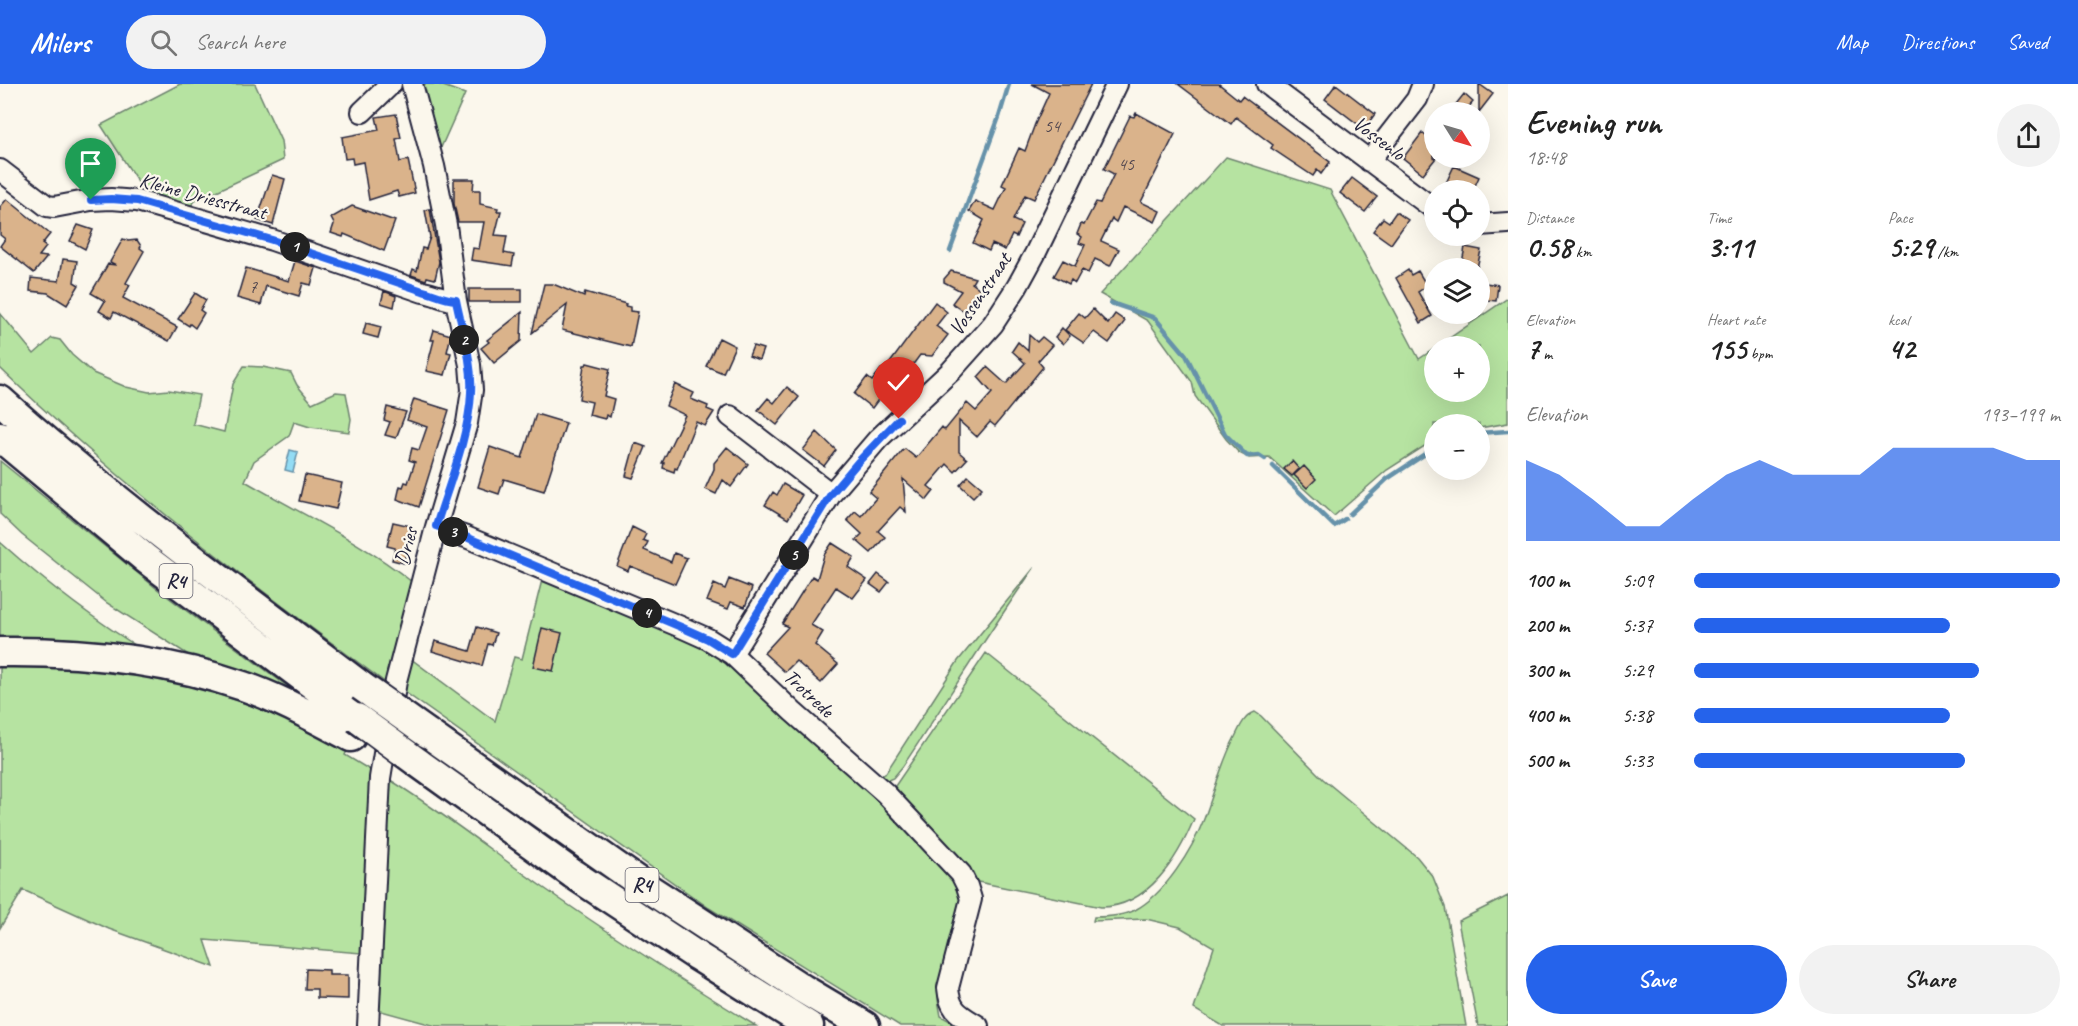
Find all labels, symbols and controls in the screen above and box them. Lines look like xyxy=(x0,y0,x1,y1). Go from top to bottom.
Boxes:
search box xyxy=(126,15,546,69)
text: Milers xyxy=(30,25,90,60)
icon: search xyxy=(147,26,180,59)
text: Search here xyxy=(195,28,285,56)
text: Map xyxy=(1836,29,1868,55)
text: Directions xyxy=(1901,29,1974,55)
text: Saved xyxy=(2007,29,2048,55)
text: Evening run xyxy=(1526,101,1661,143)
north arrow xyxy=(1424,102,1490,168)
map controls xyxy=(1424,102,1490,480)
button: share xyxy=(1997,104,2060,167)
street label: Vossenlo xyxy=(1348,110,1412,167)
house number: 54 xyxy=(1044,115,1062,137)
pin xyxy=(65,138,116,200)
text: 18:48 xyxy=(1526,145,1566,170)
icon: arrive xyxy=(74,147,107,180)
house number: 45 xyxy=(1118,153,1135,175)
street label: Kleine Driesstraat xyxy=(137,167,271,226)
button: locate xyxy=(1424,180,1490,246)
text: Distance xyxy=(1526,208,1574,228)
text: Time xyxy=(1707,208,1731,228)
text: Pace xyxy=(1888,208,1913,228)
text: 0.58 xyxy=(1526,228,1572,266)
text: 3:11 xyxy=(1707,228,1753,266)
text: 5:29 xyxy=(1888,228,1934,266)
pin: 1 xyxy=(280,232,310,262)
text: 1 xyxy=(291,237,299,257)
text: km xyxy=(1572,242,1591,262)
text: /km xyxy=(1934,242,1958,262)
street label: Vossenstraat xyxy=(943,246,1018,340)
button: layers xyxy=(1424,258,1490,324)
house number: 7 xyxy=(249,276,258,298)
text: Elevation xyxy=(1526,310,1575,330)
text: Heart rate xyxy=(1707,310,1765,330)
text: kcal xyxy=(1888,310,1909,330)
pin: 2 xyxy=(449,325,479,355)
text: 2 xyxy=(460,330,468,350)
text: 7 xyxy=(1526,330,1539,368)
text: 155 xyxy=(1707,330,1747,368)
text: 42 xyxy=(1888,330,1915,368)
button: + xyxy=(1424,336,1490,402)
text: m xyxy=(1539,344,1552,364)
text: bpm xyxy=(1747,344,1772,364)
pin xyxy=(873,357,924,419)
icon: check xyxy=(882,366,915,399)
text: Elevation xyxy=(1526,402,1588,427)
text: 193–199 m xyxy=(1981,402,2060,427)
button: − xyxy=(1424,414,1490,480)
pin: 3 xyxy=(438,517,468,547)
text: 3 xyxy=(449,522,457,542)
street label: Dries xyxy=(389,523,424,568)
pin: 5 xyxy=(779,540,809,570)
text: 5 xyxy=(791,545,797,565)
road number: R4 xyxy=(160,564,192,598)
text: 100 m xyxy=(1526,568,1569,593)
text: 5:09 xyxy=(1622,568,1653,593)
pin: 4 xyxy=(632,598,662,628)
text: 4 xyxy=(643,603,651,623)
text: 200 m xyxy=(1526,613,1569,638)
text: 5:37 xyxy=(1622,613,1653,638)
text: 300 m xyxy=(1526,658,1569,683)
text: 5:29 xyxy=(1622,658,1653,683)
street label: Trotrede xyxy=(778,663,840,724)
text: 400 m xyxy=(1526,703,1569,728)
text: 5:38 xyxy=(1622,703,1653,728)
text: 500 m xyxy=(1526,748,1569,773)
text: 5:33 xyxy=(1622,748,1653,773)
road number: R4 xyxy=(626,868,658,902)
button: Save xyxy=(1526,945,1787,1014)
button: Share xyxy=(1799,945,2060,1014)

